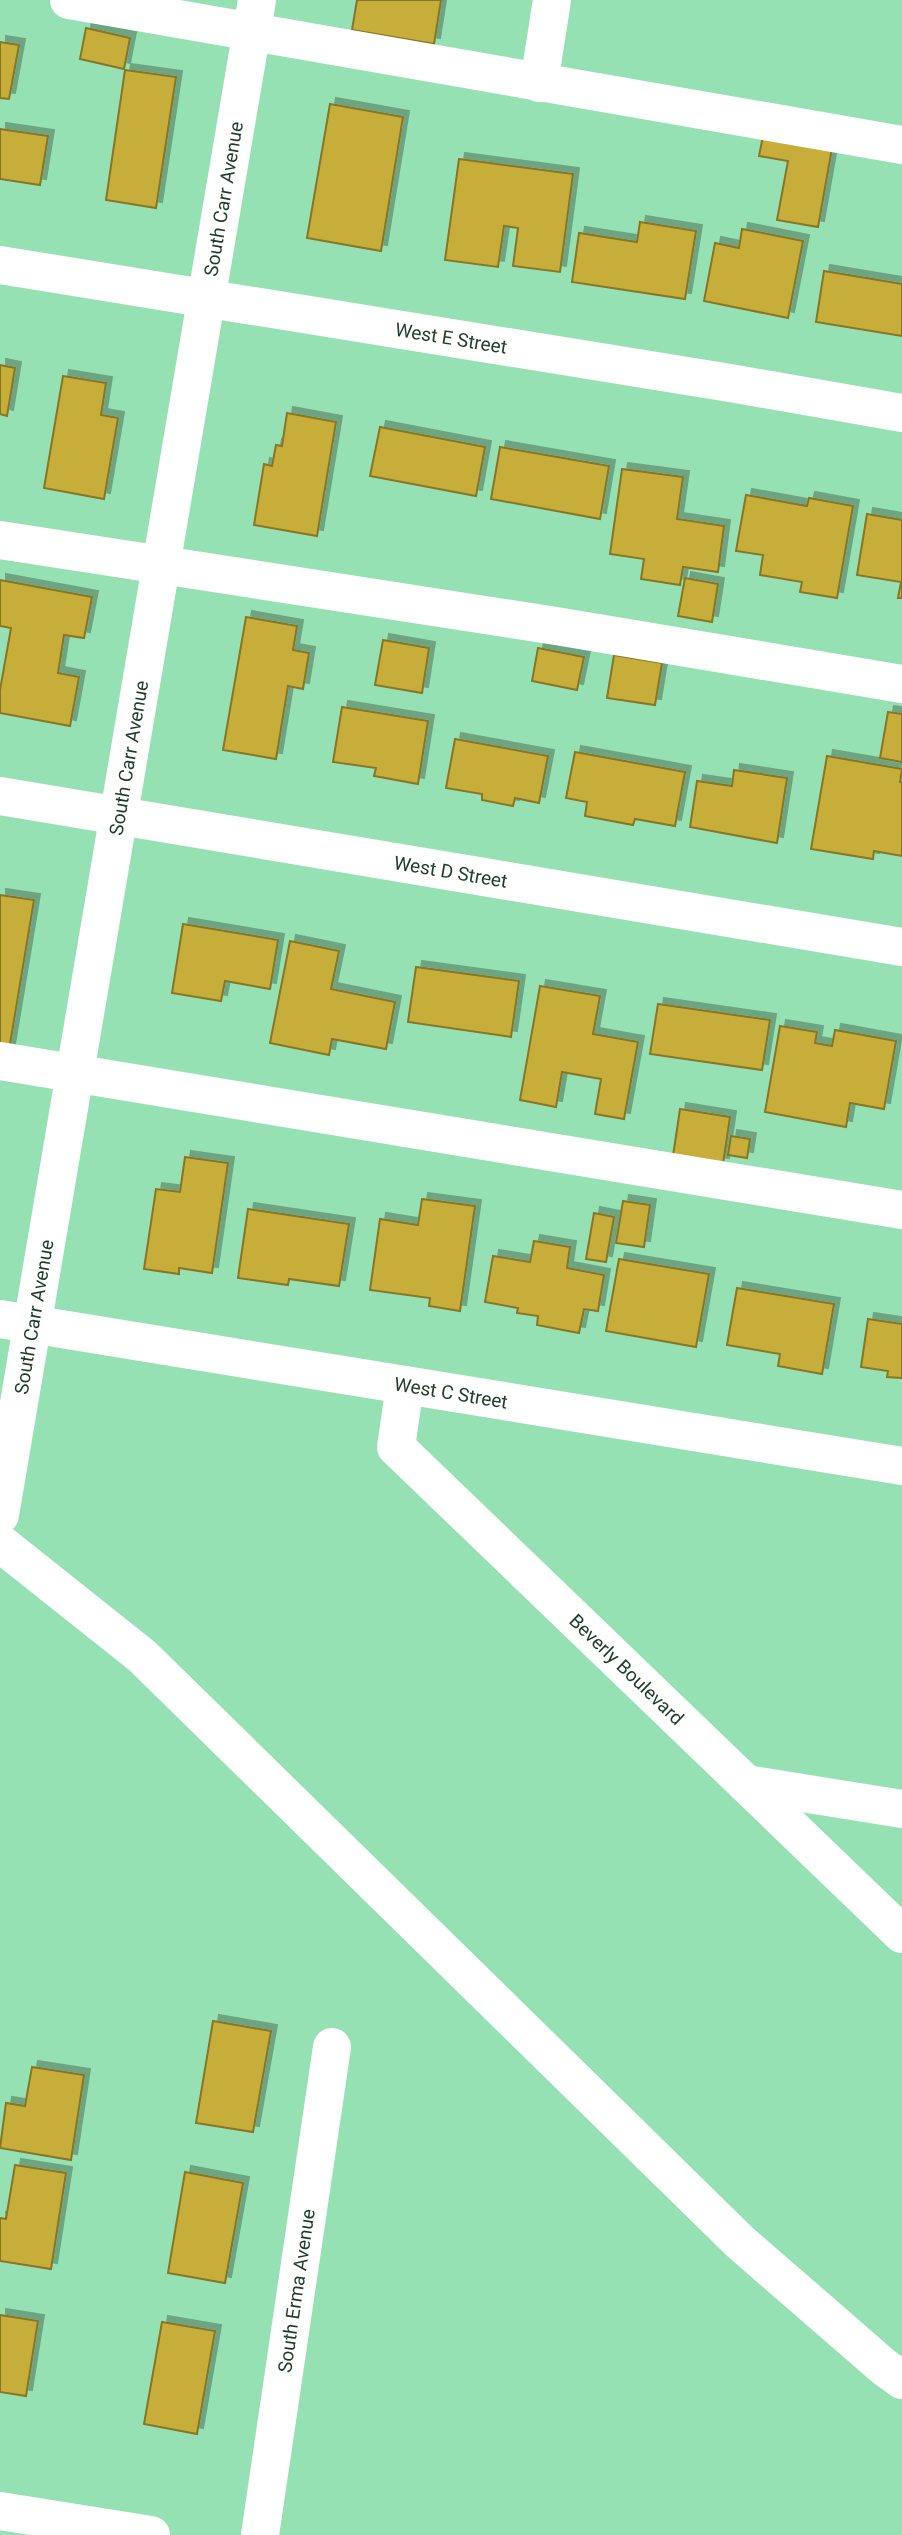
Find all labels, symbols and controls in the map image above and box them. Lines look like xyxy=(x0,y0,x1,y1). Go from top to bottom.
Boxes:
street label: South Carr Avenue xyxy=(199,120,248,278)
street label: West E Street xyxy=(393,318,509,358)
street label: South Carr Avenue xyxy=(104,679,153,837)
street label: West D Street xyxy=(392,851,509,892)
street label: South Carr Avenue xyxy=(9,1238,58,1396)
street label: West C Street xyxy=(393,1372,509,1413)
street label: Beverly Boulevard xyxy=(565,1609,689,1729)
street label: South Erma Avenue xyxy=(273,2207,319,2374)

